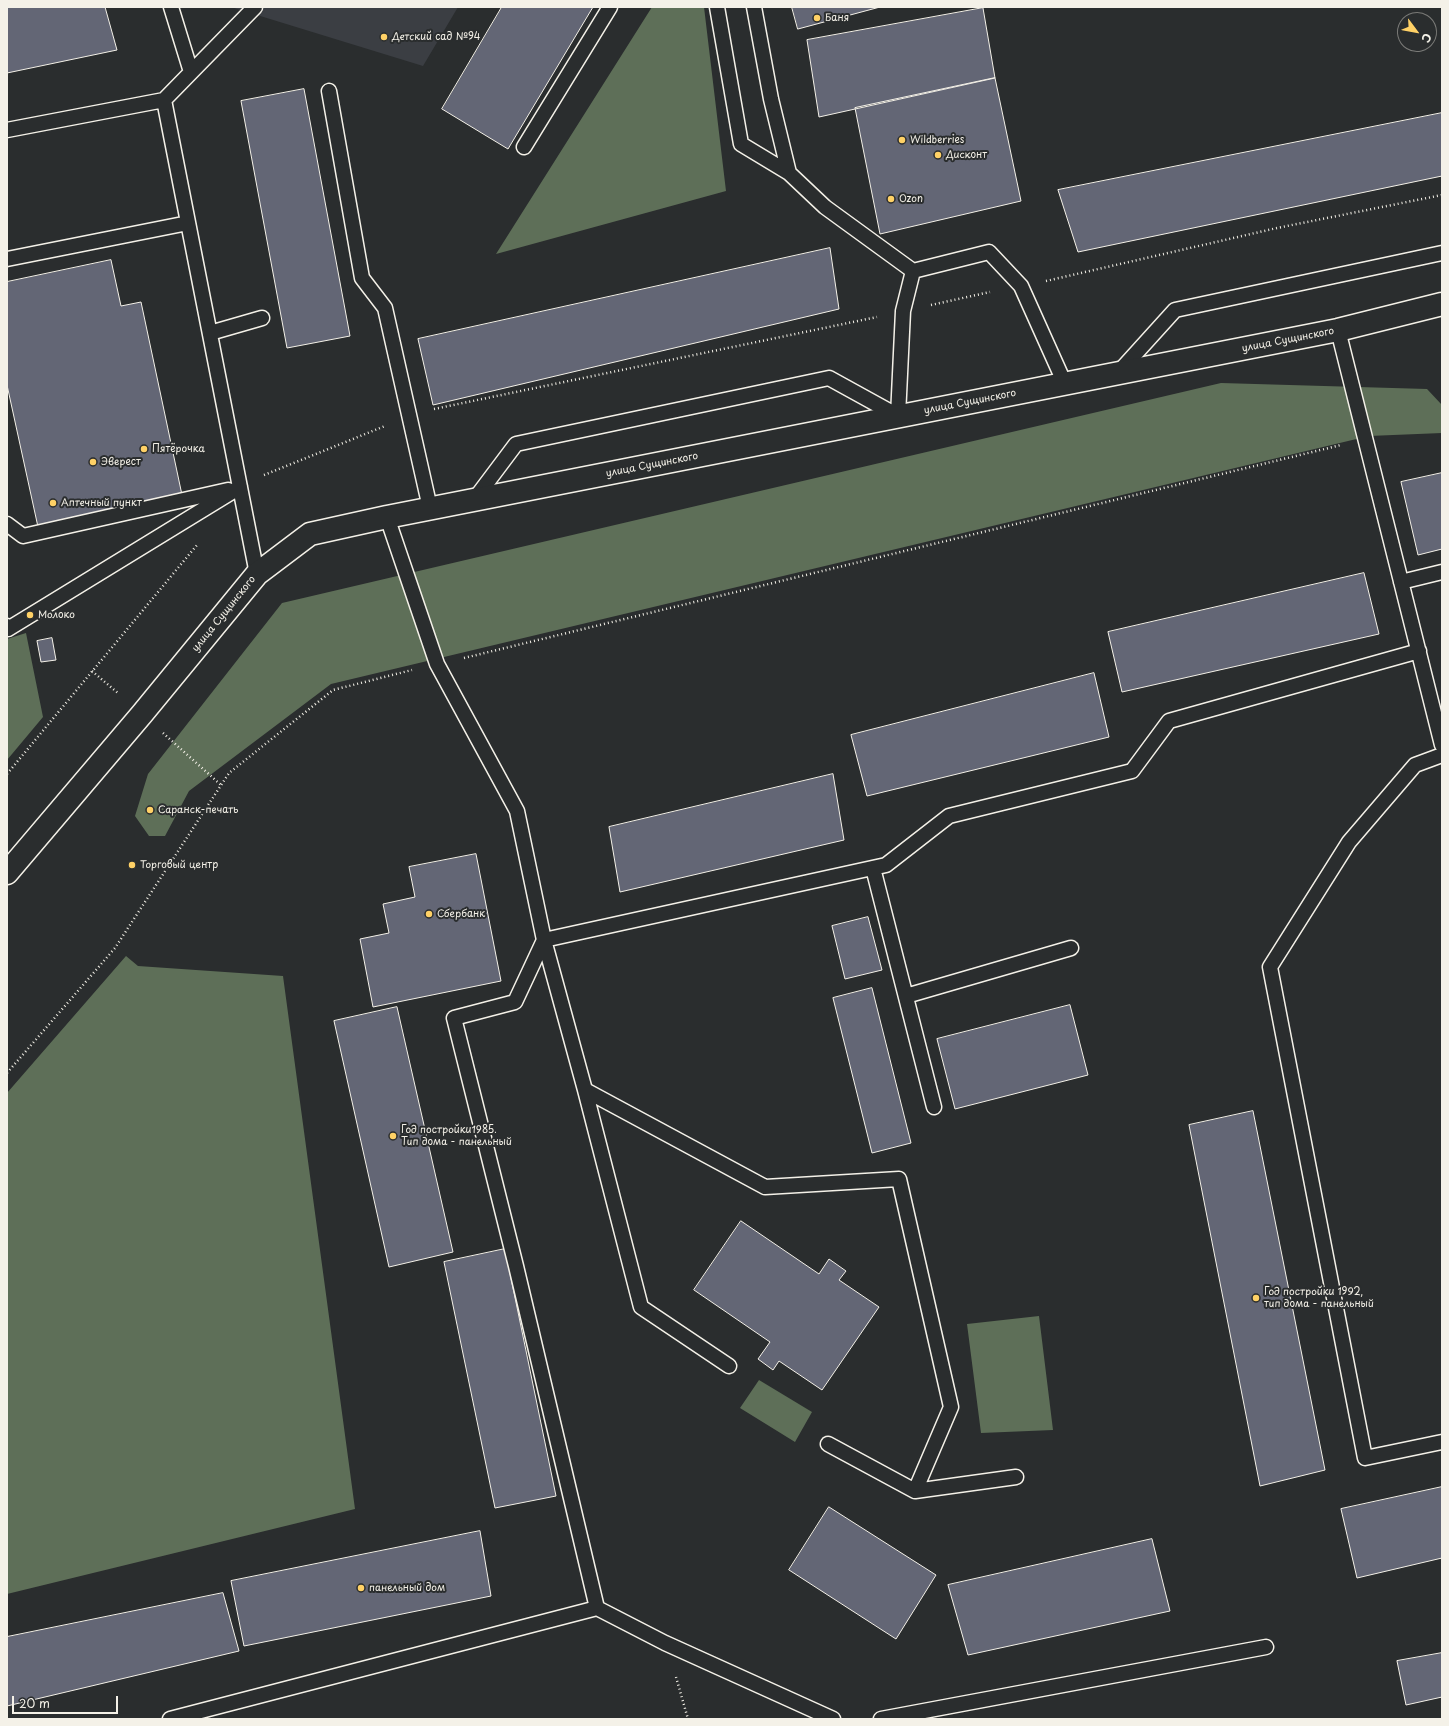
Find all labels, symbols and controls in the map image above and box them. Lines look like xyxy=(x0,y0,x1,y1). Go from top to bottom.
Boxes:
place label: Баня xyxy=(825,12,849,24)
north arrow xyxy=(1397,12,1437,52)
marker: Баня xyxy=(812,13,822,23)
text: С xyxy=(1417,30,1436,46)
place label: Детский сад №94 xyxy=(392,31,480,43)
marker: Детский сад №94 xyxy=(379,32,389,42)
place label: Wildberries xyxy=(910,134,964,146)
marker: Wildberries xyxy=(897,135,907,145)
place label: Дисконт xyxy=(946,149,987,161)
marker: Дисконт xyxy=(933,150,943,160)
place label: Ozon xyxy=(899,193,923,205)
marker: Ozon xyxy=(886,194,896,204)
street label: улица Сущинского xyxy=(1241,325,1335,355)
street label: улица Сущинского xyxy=(923,387,1017,417)
place label: Пятёрочка xyxy=(152,443,205,455)
marker: Пятёрочка xyxy=(139,444,149,454)
street label: улица Сущинского xyxy=(605,450,699,480)
place label: Эверест xyxy=(101,456,141,468)
marker: Эверест xyxy=(88,457,98,467)
place label: Аптечный пункт xyxy=(61,497,142,509)
marker: Аптечный пункт xyxy=(48,498,58,508)
street label: улица Сущинского xyxy=(190,574,258,654)
place label: Молоко xyxy=(38,609,75,621)
marker: Молоко xyxy=(25,610,35,620)
place label: Саранск-печать xyxy=(158,804,238,816)
marker: Саранск-печать xyxy=(145,805,155,815)
place label: Торговый центр xyxy=(140,859,218,871)
marker: Торговый центр xyxy=(127,860,137,870)
place label: Сбербанк xyxy=(437,908,485,920)
marker: Сбербанк xyxy=(424,909,434,919)
place label: Год постройки1985. Тип дома - панельный xyxy=(401,1124,512,1148)
marker: Год постройки1985. Тип дома - панельный xyxy=(388,1131,398,1141)
place label: Год постройки 1992, тип дома - панельный xyxy=(1264,1286,1374,1310)
marker: Год постройки 1992, тип дома - панельный xyxy=(1251,1293,1261,1303)
place label: панельный дом xyxy=(369,1582,445,1594)
marker: панельный дом xyxy=(356,1583,366,1593)
scale bar xyxy=(14,1688,120,1714)
text: 20 m xyxy=(19,1694,50,1712)

